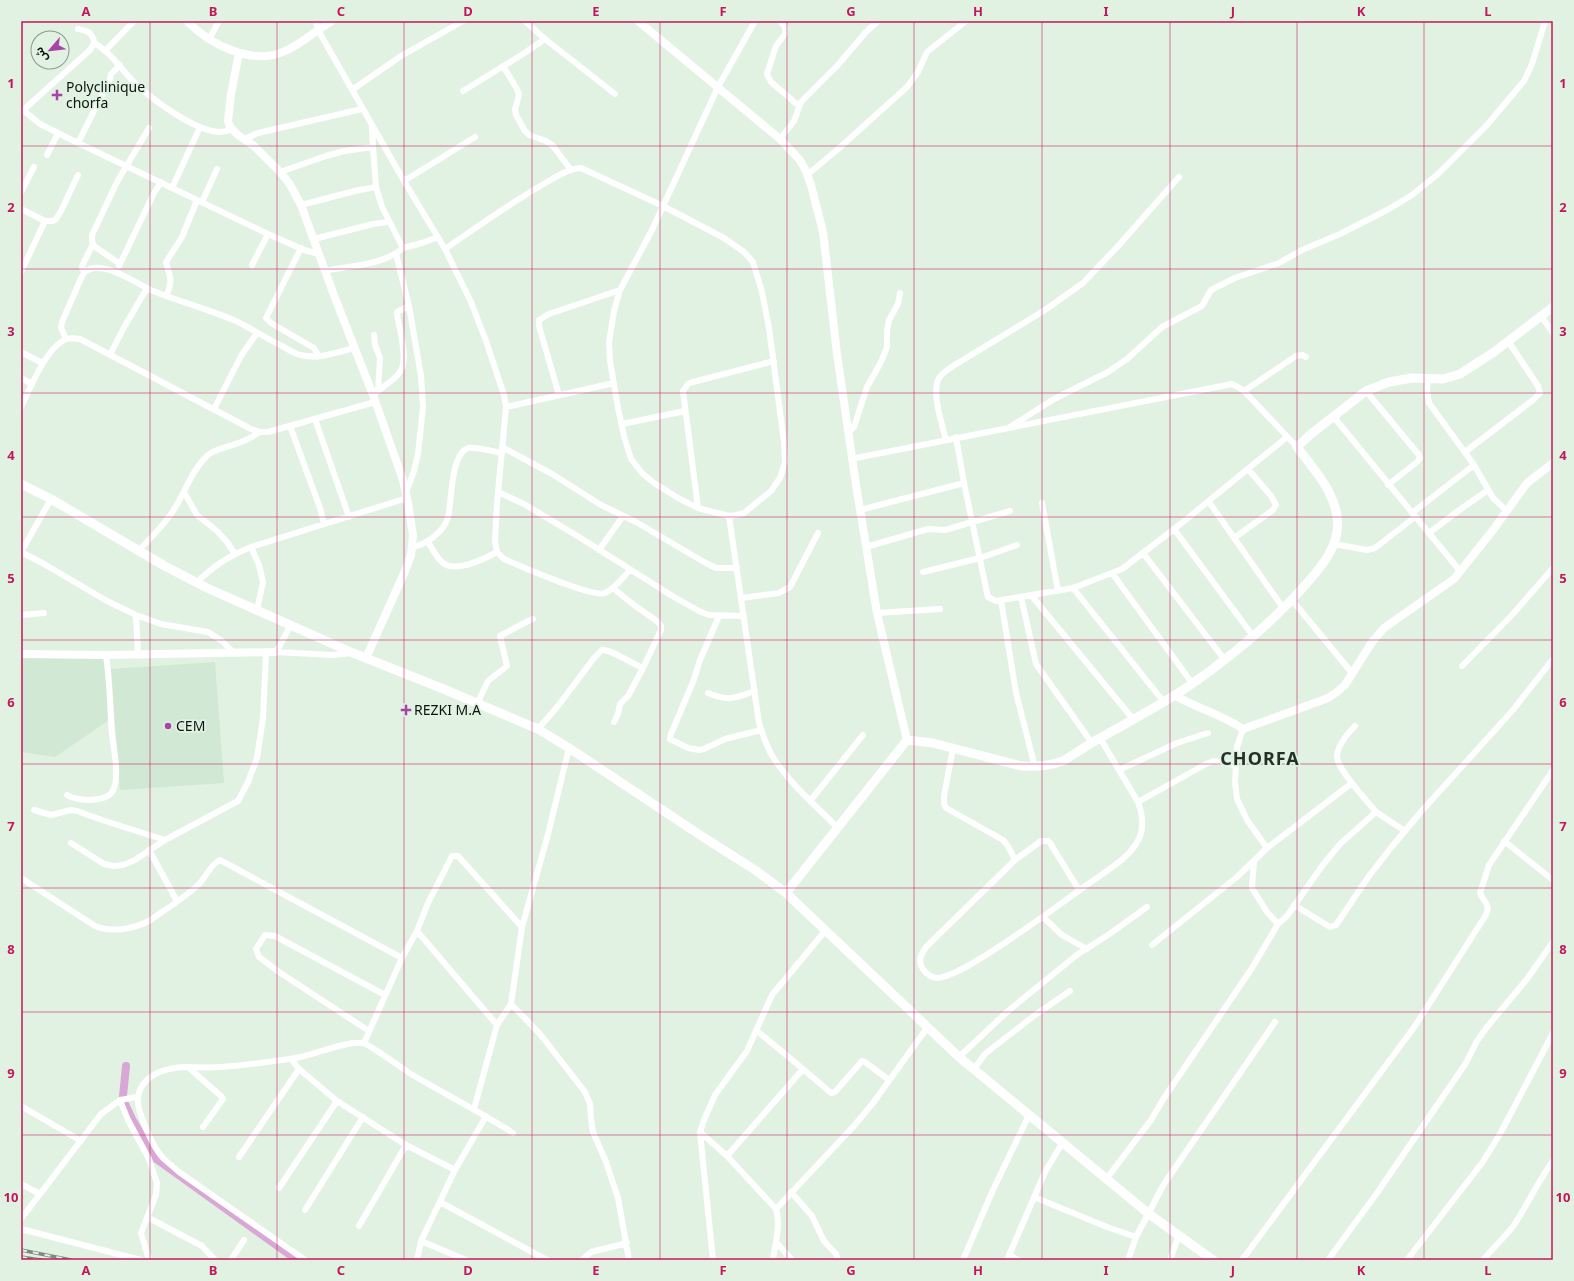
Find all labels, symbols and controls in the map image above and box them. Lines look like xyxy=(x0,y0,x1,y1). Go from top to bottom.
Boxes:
text: A xyxy=(82,2,91,20)
text: B xyxy=(209,2,217,20)
text: C xyxy=(337,2,345,20)
text: D xyxy=(463,2,473,20)
text: E xyxy=(592,2,600,20)
text: F xyxy=(719,2,727,20)
text: G xyxy=(846,2,856,20)
text: H xyxy=(973,2,983,20)
text: I xyxy=(1103,2,1109,20)
text: J xyxy=(1230,2,1235,20)
text: K xyxy=(1357,2,1366,20)
text: L xyxy=(1484,2,1492,20)
north arrow xyxy=(30,30,70,70)
text: ش xyxy=(31,45,51,65)
text: 1 xyxy=(7,74,15,92)
text: 1 xyxy=(1559,74,1567,92)
place label: Polyclinique chorfa xyxy=(66,77,145,112)
marker: Polyclinique chorfa xyxy=(51,89,63,101)
text: 2 xyxy=(7,198,15,216)
text: 2 xyxy=(1559,198,1567,216)
text: 3 xyxy=(7,322,15,340)
text: 3 xyxy=(1559,322,1567,340)
text: 4 xyxy=(7,446,15,464)
text: 4 xyxy=(1559,446,1567,464)
text: 5 xyxy=(7,569,15,587)
text: 5 xyxy=(1559,569,1567,587)
text: 6 xyxy=(7,693,15,711)
text: 6 xyxy=(1559,693,1567,711)
place label: REZKI M.A xyxy=(414,700,481,719)
marker: REZKI M.A xyxy=(401,705,411,715)
place label: CEM xyxy=(176,716,205,735)
marker: CEM xyxy=(163,721,173,731)
district label: CHORFA xyxy=(1220,746,1300,770)
text: 7 xyxy=(7,817,15,835)
text: 7 xyxy=(1559,817,1567,835)
text: 8 xyxy=(7,940,15,958)
text: 8 xyxy=(1559,940,1567,958)
text: 9 xyxy=(7,1064,15,1082)
text: 9 xyxy=(1559,1064,1567,1082)
text: 10 xyxy=(4,1188,18,1206)
text: 10 xyxy=(1556,1188,1570,1206)
text: A xyxy=(82,1261,91,1279)
text: B xyxy=(209,1261,217,1279)
text: C xyxy=(337,1261,345,1279)
text: D xyxy=(463,1261,473,1279)
text: E xyxy=(592,1261,600,1279)
text: F xyxy=(719,1261,727,1279)
text: G xyxy=(846,1261,856,1279)
text: H xyxy=(973,1261,983,1279)
text: I xyxy=(1103,1261,1109,1279)
text: J xyxy=(1230,1261,1235,1279)
text: K xyxy=(1357,1261,1366,1279)
text: L xyxy=(1484,1261,1492,1279)

